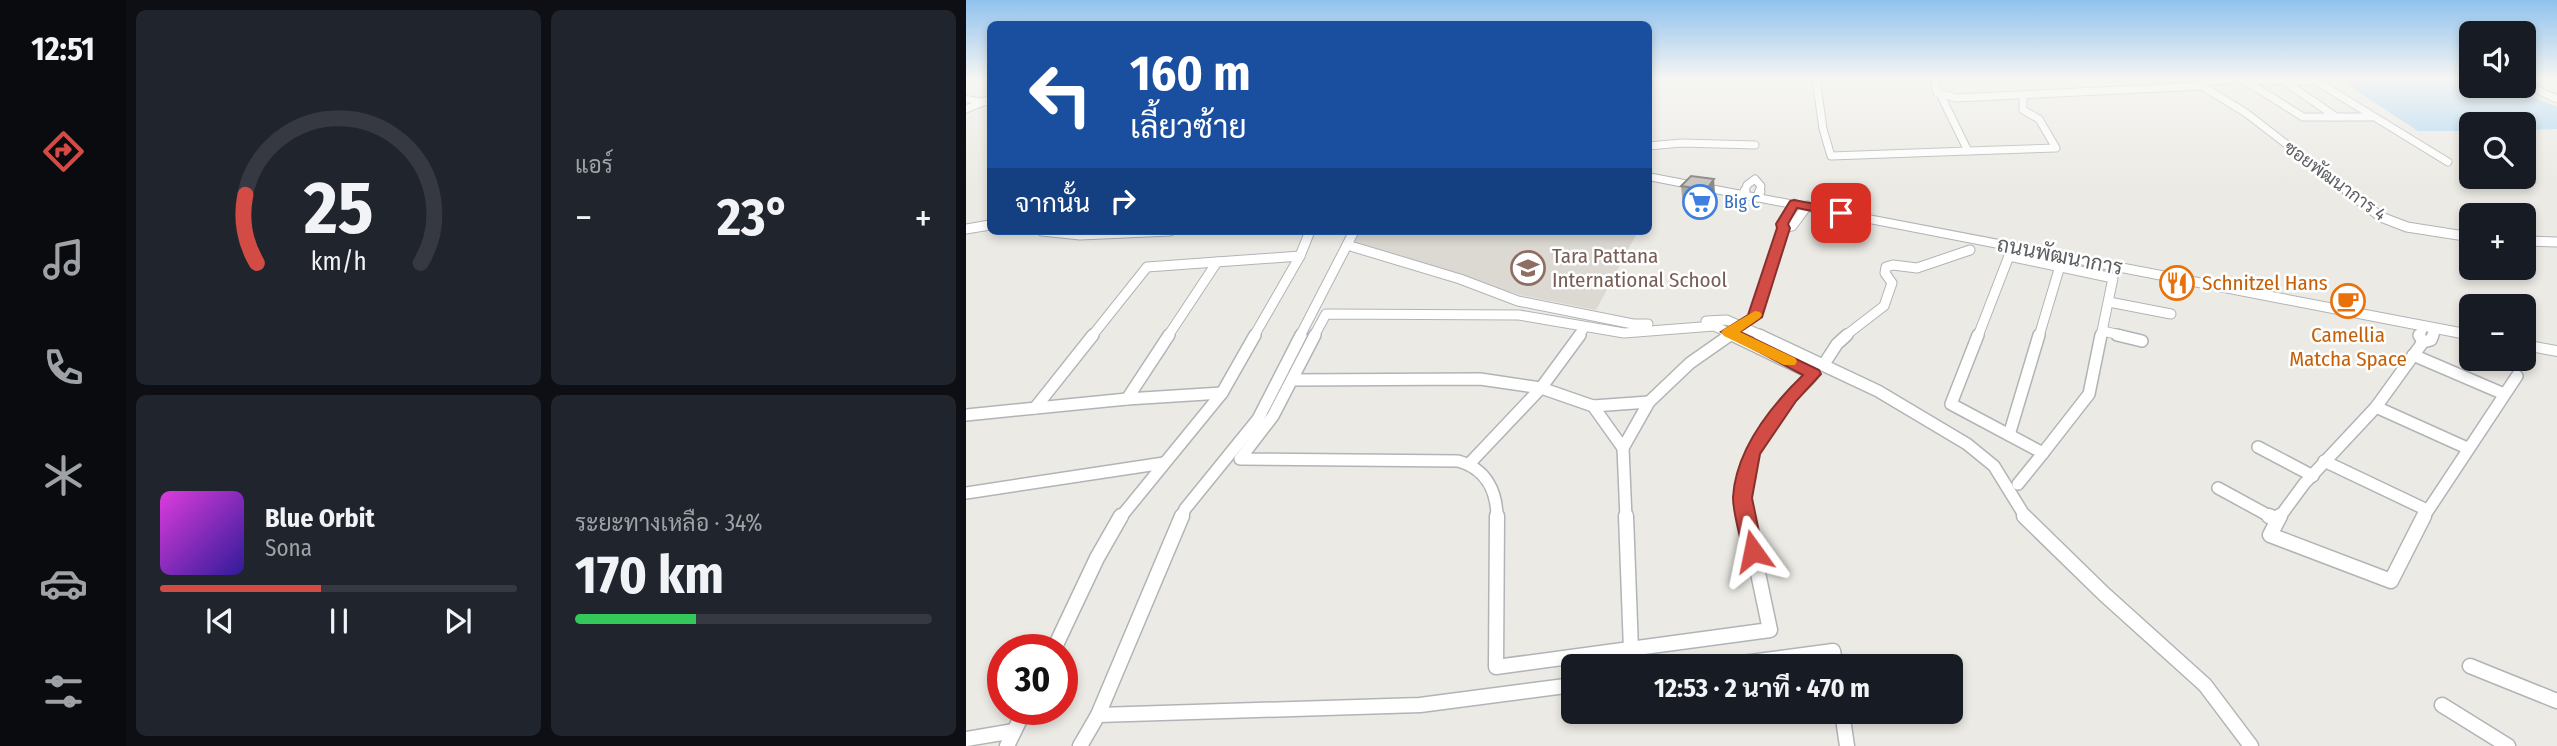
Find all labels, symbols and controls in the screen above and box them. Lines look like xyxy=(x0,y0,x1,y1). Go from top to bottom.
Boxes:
map controls xyxy=(2459,21,2536,371)
button: sound xyxy=(2459,21,2536,98)
text: 12:51 xyxy=(31,30,95,68)
text: 160 m xyxy=(1130,44,1251,103)
icon: left xyxy=(1015,49,1106,140)
text: เลี้ยวซ้าย xyxy=(1130,108,1247,146)
button: search xyxy=(2459,112,2536,189)
icon: directions xyxy=(39,127,88,176)
street label: ซอยพัฒนาการ 4 xyxy=(2280,137,2391,226)
text: แอร์ xyxy=(575,151,613,179)
text: 25 xyxy=(303,166,373,253)
icon: right xyxy=(1104,182,1142,220)
supermarket icon: Big C xyxy=(1681,183,1719,221)
pin xyxy=(1811,183,1871,243)
text: 23° xyxy=(717,186,790,249)
text: จากนั้น xyxy=(1015,188,1090,219)
place label: Big C xyxy=(1724,191,1760,213)
icon: arrive xyxy=(1822,194,1860,232)
text: − xyxy=(575,195,592,241)
text: + xyxy=(915,195,932,241)
button: + xyxy=(2459,203,2536,280)
street label: ถนนพัฒนาการ xyxy=(1995,231,2125,281)
icon: music xyxy=(39,235,88,284)
place label: Tara Pattana International School xyxy=(1552,243,1728,293)
text: km/h xyxy=(311,247,366,277)
school or university icon: Tara Pattana International School xyxy=(1509,249,1547,287)
restaurant icon: Schnitzel Hans xyxy=(2158,264,2196,302)
place label: Schnitzel Hans xyxy=(2202,270,2328,296)
cafe icon: Camellia Matcha Space xyxy=(2329,282,2367,320)
button: − xyxy=(2459,294,2536,371)
place label: Camellia Matcha Space xyxy=(2289,322,2407,372)
icon: phone xyxy=(39,343,88,392)
icon: climate xyxy=(39,451,88,500)
text: Blue Orbit xyxy=(265,503,375,534)
text: ระยะทางเหลือ · 34% xyxy=(575,509,763,537)
position arrow xyxy=(1716,514,1790,588)
text: Sona xyxy=(265,534,312,562)
text: 170 km xyxy=(575,544,724,607)
icon: car xyxy=(39,559,88,608)
icon: previous xyxy=(201,602,239,640)
icon: pause xyxy=(320,602,358,640)
icon: next xyxy=(439,602,477,640)
speed limit sign: 30 xyxy=(987,634,1078,725)
icon: filters xyxy=(39,667,88,716)
text: 12:53 · 2 นาที · 470 m xyxy=(1654,673,1870,704)

